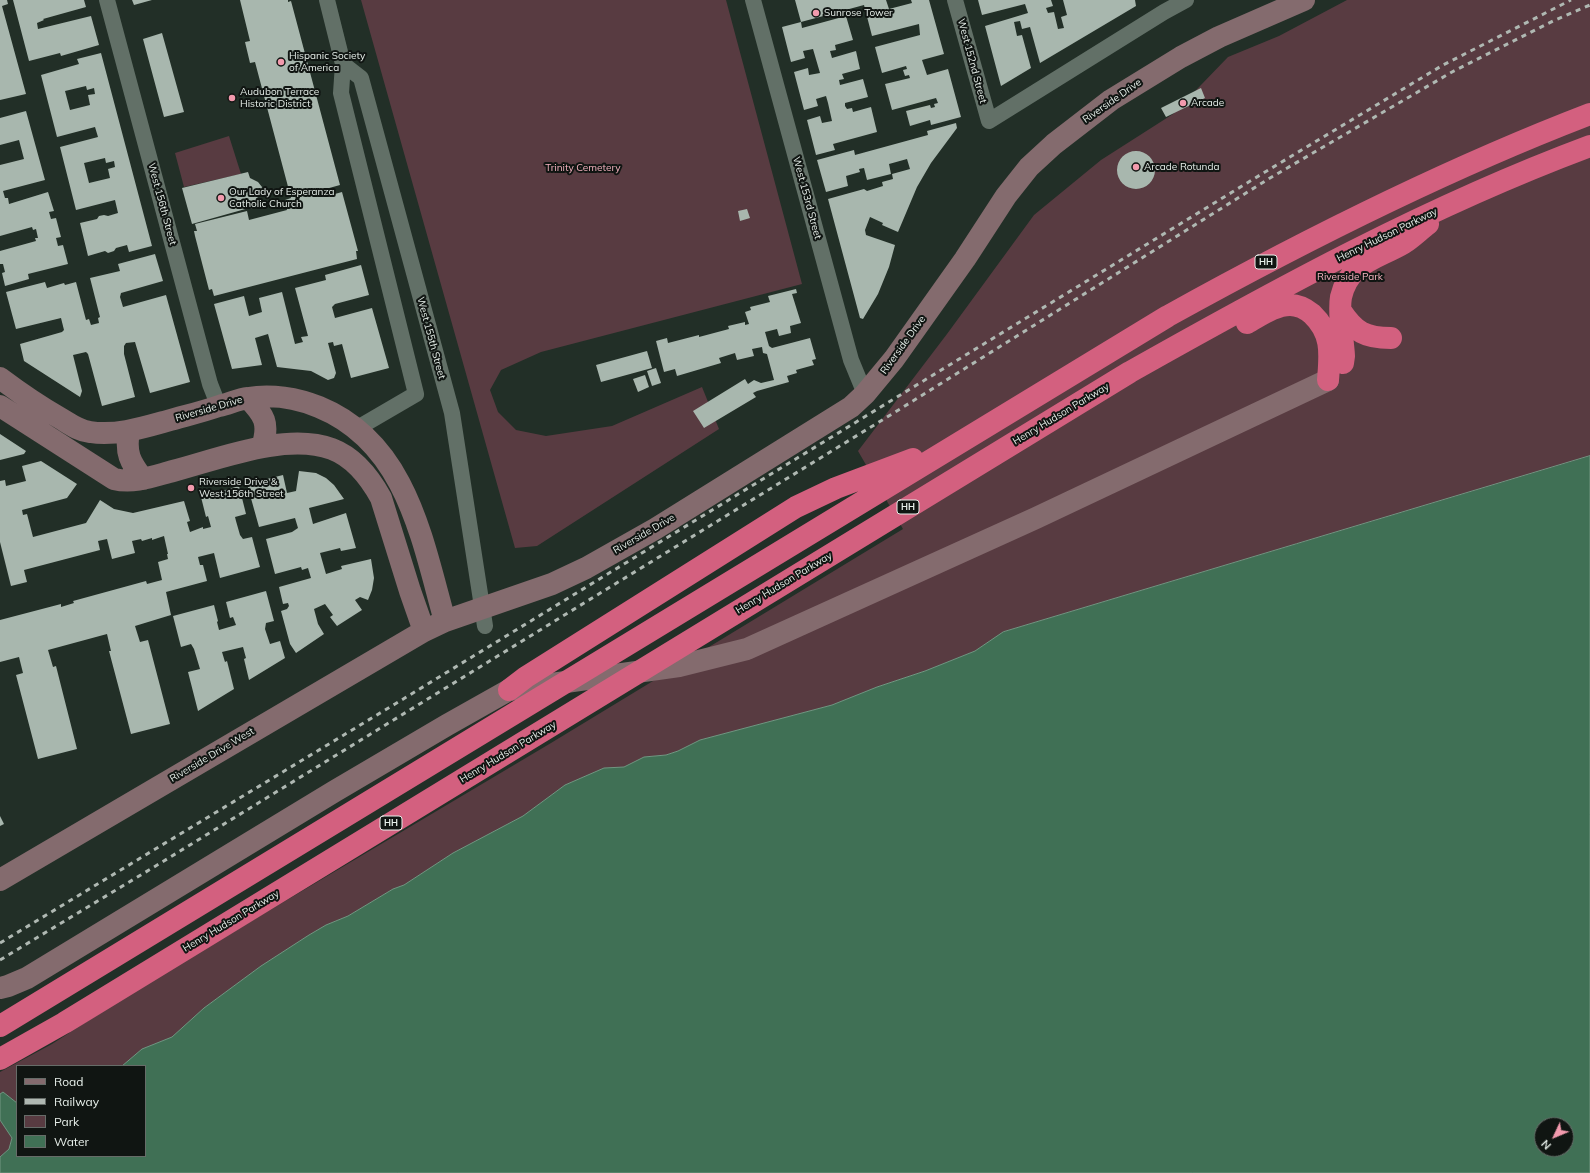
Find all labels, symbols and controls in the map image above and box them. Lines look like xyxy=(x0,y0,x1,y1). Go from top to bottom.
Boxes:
place label: Sunrose Tower xyxy=(824,7,893,19)
marker: Sunrose Tower xyxy=(811,8,821,18)
street label: West 152nd Street xyxy=(955,17,989,105)
place label: Hispanic Society of America xyxy=(289,50,365,74)
marker: Hispanic Society of America xyxy=(276,57,286,67)
street label: Riverside Drive xyxy=(1080,76,1144,126)
place label: Audubon Terrace Historic District xyxy=(240,86,319,110)
marker: Audubon Terrace Historic District xyxy=(227,93,237,103)
place label: Arcade xyxy=(1191,97,1224,109)
marker: Arcade xyxy=(1178,98,1188,108)
street label: West 153rd Street xyxy=(790,155,824,241)
place label: Arcade Rotunda xyxy=(1144,161,1219,173)
street label: West 156th Street xyxy=(145,162,179,246)
park label: Trinity Cemetery xyxy=(545,162,621,174)
marker: Arcade Rotunda xyxy=(1131,162,1141,172)
place label: Our Lady of Esperanza Catholic Church xyxy=(229,186,335,210)
marker: Our Lady of Esperanza Catholic Church xyxy=(216,193,226,203)
street label: Henry Hudson Parkway xyxy=(1335,205,1439,265)
road number: HH xyxy=(1255,255,1277,269)
park label: Riverside Park xyxy=(1317,271,1383,283)
street label: West 155th Street xyxy=(414,296,448,380)
street label: Riverside Drive xyxy=(878,314,928,376)
street label: Henry Hudson Parkway xyxy=(1011,381,1111,447)
street label: Riverside Drive xyxy=(174,394,244,424)
place label: Riverside Drive & West 156th Street xyxy=(199,476,284,500)
marker: Riverside Drive & West 156th Street xyxy=(186,483,196,493)
road number: HH xyxy=(897,500,919,514)
street label: Riverside Drive xyxy=(611,512,677,556)
street label: Henry Hudson Parkway xyxy=(734,550,834,616)
street label: Henry Hudson Parkway xyxy=(458,719,558,785)
street label: Riverside Drive West xyxy=(168,725,256,785)
road number: HH xyxy=(380,816,402,830)
street label: Henry Hudson Parkway xyxy=(181,888,281,954)
legend xyxy=(16,1065,146,1157)
text: Road xyxy=(54,1074,83,1089)
text: Railway xyxy=(54,1094,99,1109)
text: Park xyxy=(54,1114,79,1129)
north arrow xyxy=(1534,1117,1574,1157)
text: Water xyxy=(54,1134,89,1149)
text: N xyxy=(1538,1137,1554,1152)

